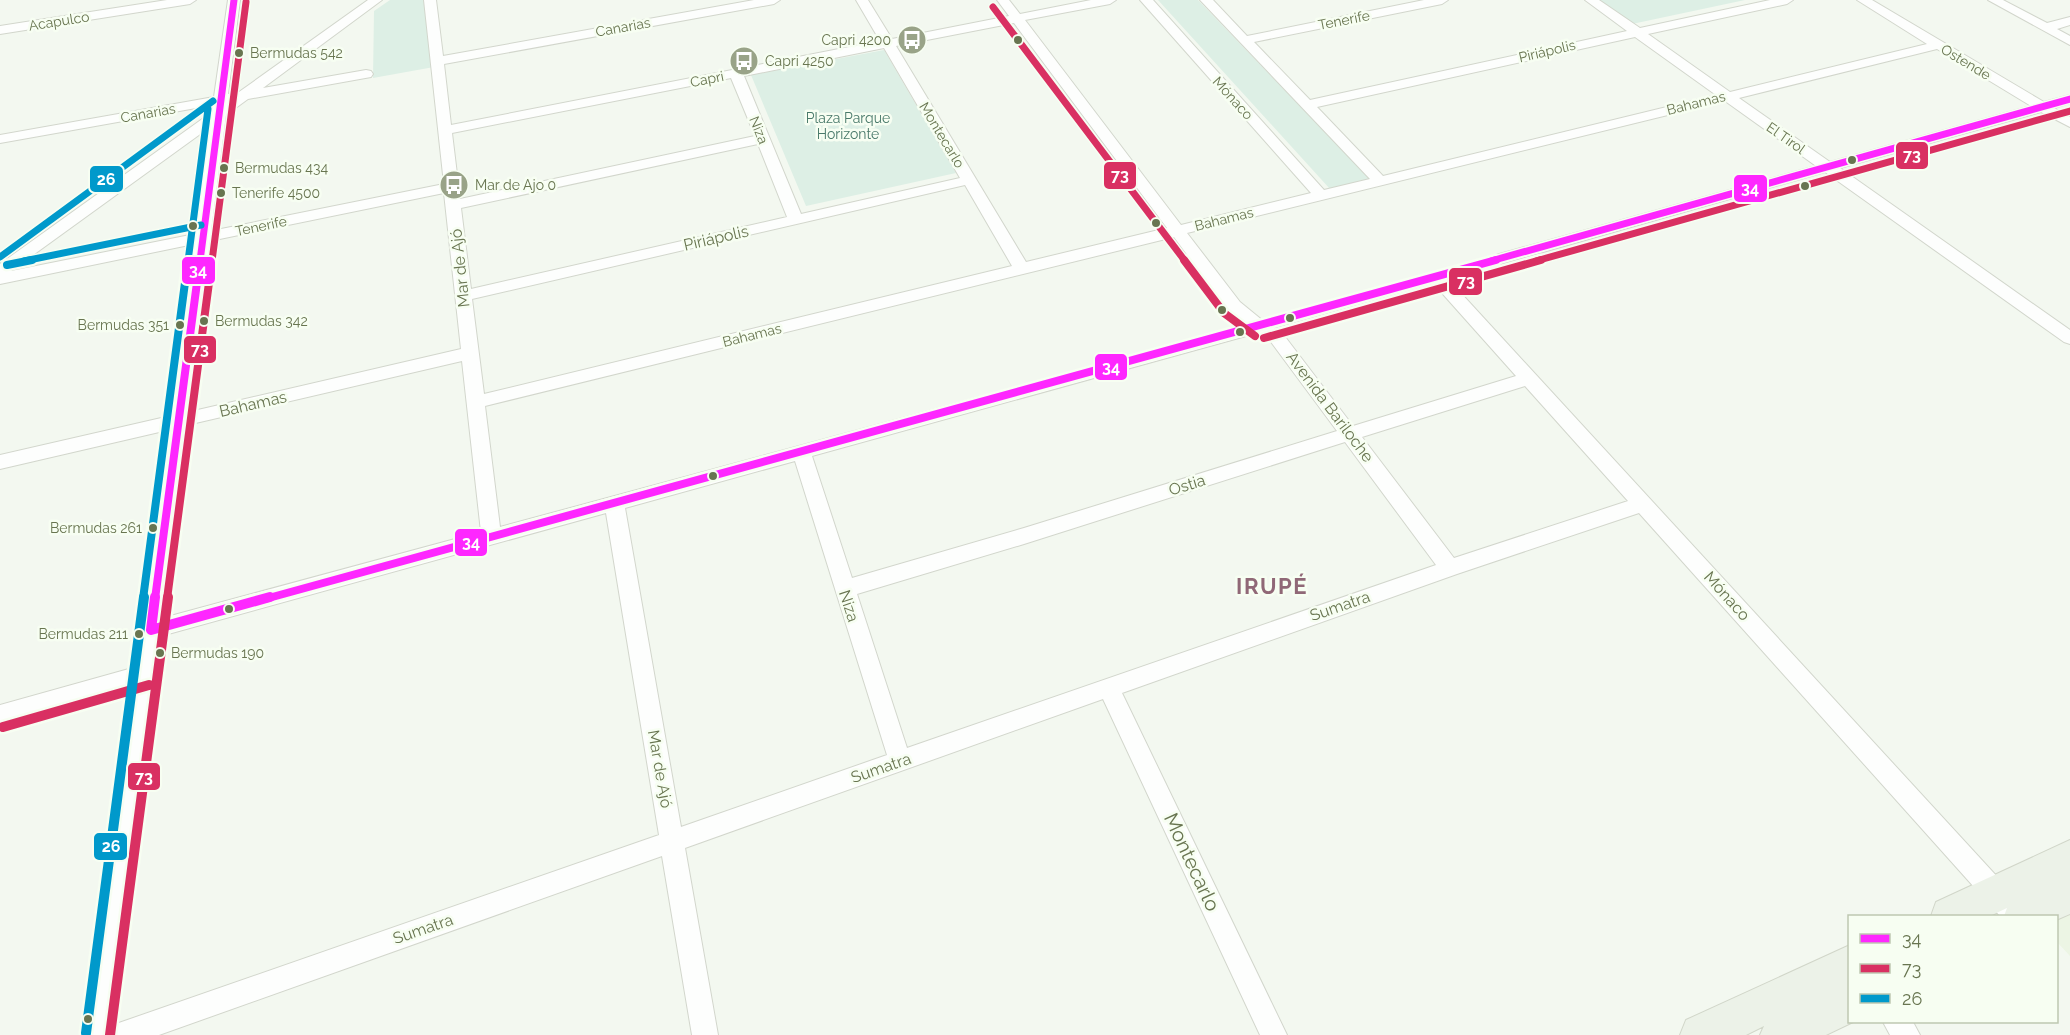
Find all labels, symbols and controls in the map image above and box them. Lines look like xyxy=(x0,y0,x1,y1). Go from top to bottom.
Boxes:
street label: Tenerife xyxy=(1317,7,1371,33)
street label: Acapulco xyxy=(27,8,91,34)
street label: Canarias xyxy=(594,14,652,40)
bus stop icon: Capri 4200 xyxy=(896,24,928,56)
place label: Capri 4200 xyxy=(822,32,891,48)
unlabelled marker xyxy=(1012,34,1024,46)
street label: Piriápolis xyxy=(1517,37,1577,65)
street label: Ostende xyxy=(1938,41,1994,83)
place label: Bermudas 542 xyxy=(250,45,343,61)
bus stop icon: Capri 4250 xyxy=(728,45,760,77)
marker: Bermudas 542 xyxy=(233,47,245,59)
place label: Capri 4250 xyxy=(765,53,834,69)
street label: Capri xyxy=(689,68,725,90)
street label: Mónaco xyxy=(1210,73,1256,123)
street label: Bahamas xyxy=(1665,88,1727,118)
street label: Montecarlo xyxy=(916,99,968,171)
street label: Canarias xyxy=(119,100,177,126)
park label: Plaza Parque Horizonte xyxy=(806,110,890,142)
street label: Niza xyxy=(746,114,772,146)
street label: El Tirol xyxy=(1764,119,1809,157)
line badge: 73 xyxy=(1895,141,1929,170)
text: 73 xyxy=(1903,146,1921,165)
unlabelled marker xyxy=(1846,154,1858,166)
place label: Bermudas 434 xyxy=(235,160,328,176)
line badge: 73 xyxy=(1103,161,1137,190)
marker: Bermudas 434 xyxy=(218,162,230,174)
line badge: 26 xyxy=(89,165,124,193)
text: 73 xyxy=(1111,166,1129,185)
bus stop icon: Mar de Ajo 0 xyxy=(438,169,470,201)
text: 26 xyxy=(97,170,116,189)
line badge: 34 xyxy=(1733,174,1768,203)
place label: Mar de Ajo 0 xyxy=(475,177,556,193)
text: 34 xyxy=(1741,179,1759,198)
unlabelled marker xyxy=(1799,180,1811,192)
place label: Tenerife 4500 xyxy=(232,185,320,201)
marker: Tenerife 4500 xyxy=(215,187,227,199)
street label: Bahamas xyxy=(1193,204,1255,234)
street label: Tenerife xyxy=(234,213,288,239)
unlabelled marker xyxy=(1150,217,1162,229)
unlabelled marker xyxy=(187,220,199,232)
street label: Piriápolis xyxy=(682,221,751,255)
street label: Mar de Ajó xyxy=(446,228,474,308)
line badge: 34 xyxy=(181,256,216,285)
text: 34 xyxy=(189,261,207,280)
line badge: 73 xyxy=(1448,267,1483,296)
text: 73 xyxy=(1457,272,1475,291)
unlabelled marker xyxy=(1216,304,1228,316)
unlabelled marker xyxy=(1284,312,1296,324)
place label: Bermudas 342 xyxy=(215,313,308,329)
marker: Bermudas 342 xyxy=(198,315,210,327)
place label: Bermudas 351 xyxy=(78,317,169,333)
marker: Bermudas 351 xyxy=(174,319,186,331)
street label: Bahamas xyxy=(721,320,783,350)
unlabelled marker xyxy=(1234,326,1246,338)
line badge: 73 xyxy=(183,335,217,364)
text: 73 xyxy=(191,340,209,359)
street label: Avenida Bariloche xyxy=(1282,348,1378,466)
line badge: 34 xyxy=(1094,353,1128,381)
text: 34 xyxy=(1102,358,1120,377)
street label: Bahamas xyxy=(217,387,289,421)
unlabelled marker xyxy=(707,470,719,482)
street label: Ostia xyxy=(1166,470,1208,500)
place label: Bermudas 261 xyxy=(50,520,142,536)
marker: Bermudas 261 xyxy=(147,522,159,534)
line badge: 34 xyxy=(454,528,488,557)
text: 34 xyxy=(462,533,480,552)
street label: Mónaco xyxy=(1700,567,1754,625)
district label: IRUPÉ xyxy=(1236,573,1308,599)
street label: Sumatra xyxy=(1307,587,1373,625)
street label: Niza xyxy=(835,588,863,624)
unlabelled marker xyxy=(223,603,235,615)
place label: Bermudas 211 xyxy=(38,626,128,642)
marker: Bermudas 211 xyxy=(133,628,145,640)
place label: Bermudas 190 xyxy=(171,645,264,661)
marker: Bermudas 190 xyxy=(154,647,166,659)
street label: Mar de Ajó xyxy=(644,729,676,809)
street label: Sumatra xyxy=(848,749,914,787)
line badge: 73 xyxy=(127,762,161,791)
text: 73 xyxy=(135,768,153,787)
street label: Montecarlo xyxy=(1159,809,1225,915)
line badge: 26 xyxy=(93,832,128,861)
text: 26 xyxy=(102,837,121,856)
street label: Sumatra xyxy=(390,910,456,948)
legend xyxy=(1848,915,2058,1023)
text: 34 xyxy=(1902,928,1922,949)
text: 73 xyxy=(1902,958,1921,979)
text: 26 xyxy=(1902,988,1922,1009)
unlabelled marker xyxy=(82,1013,94,1025)

